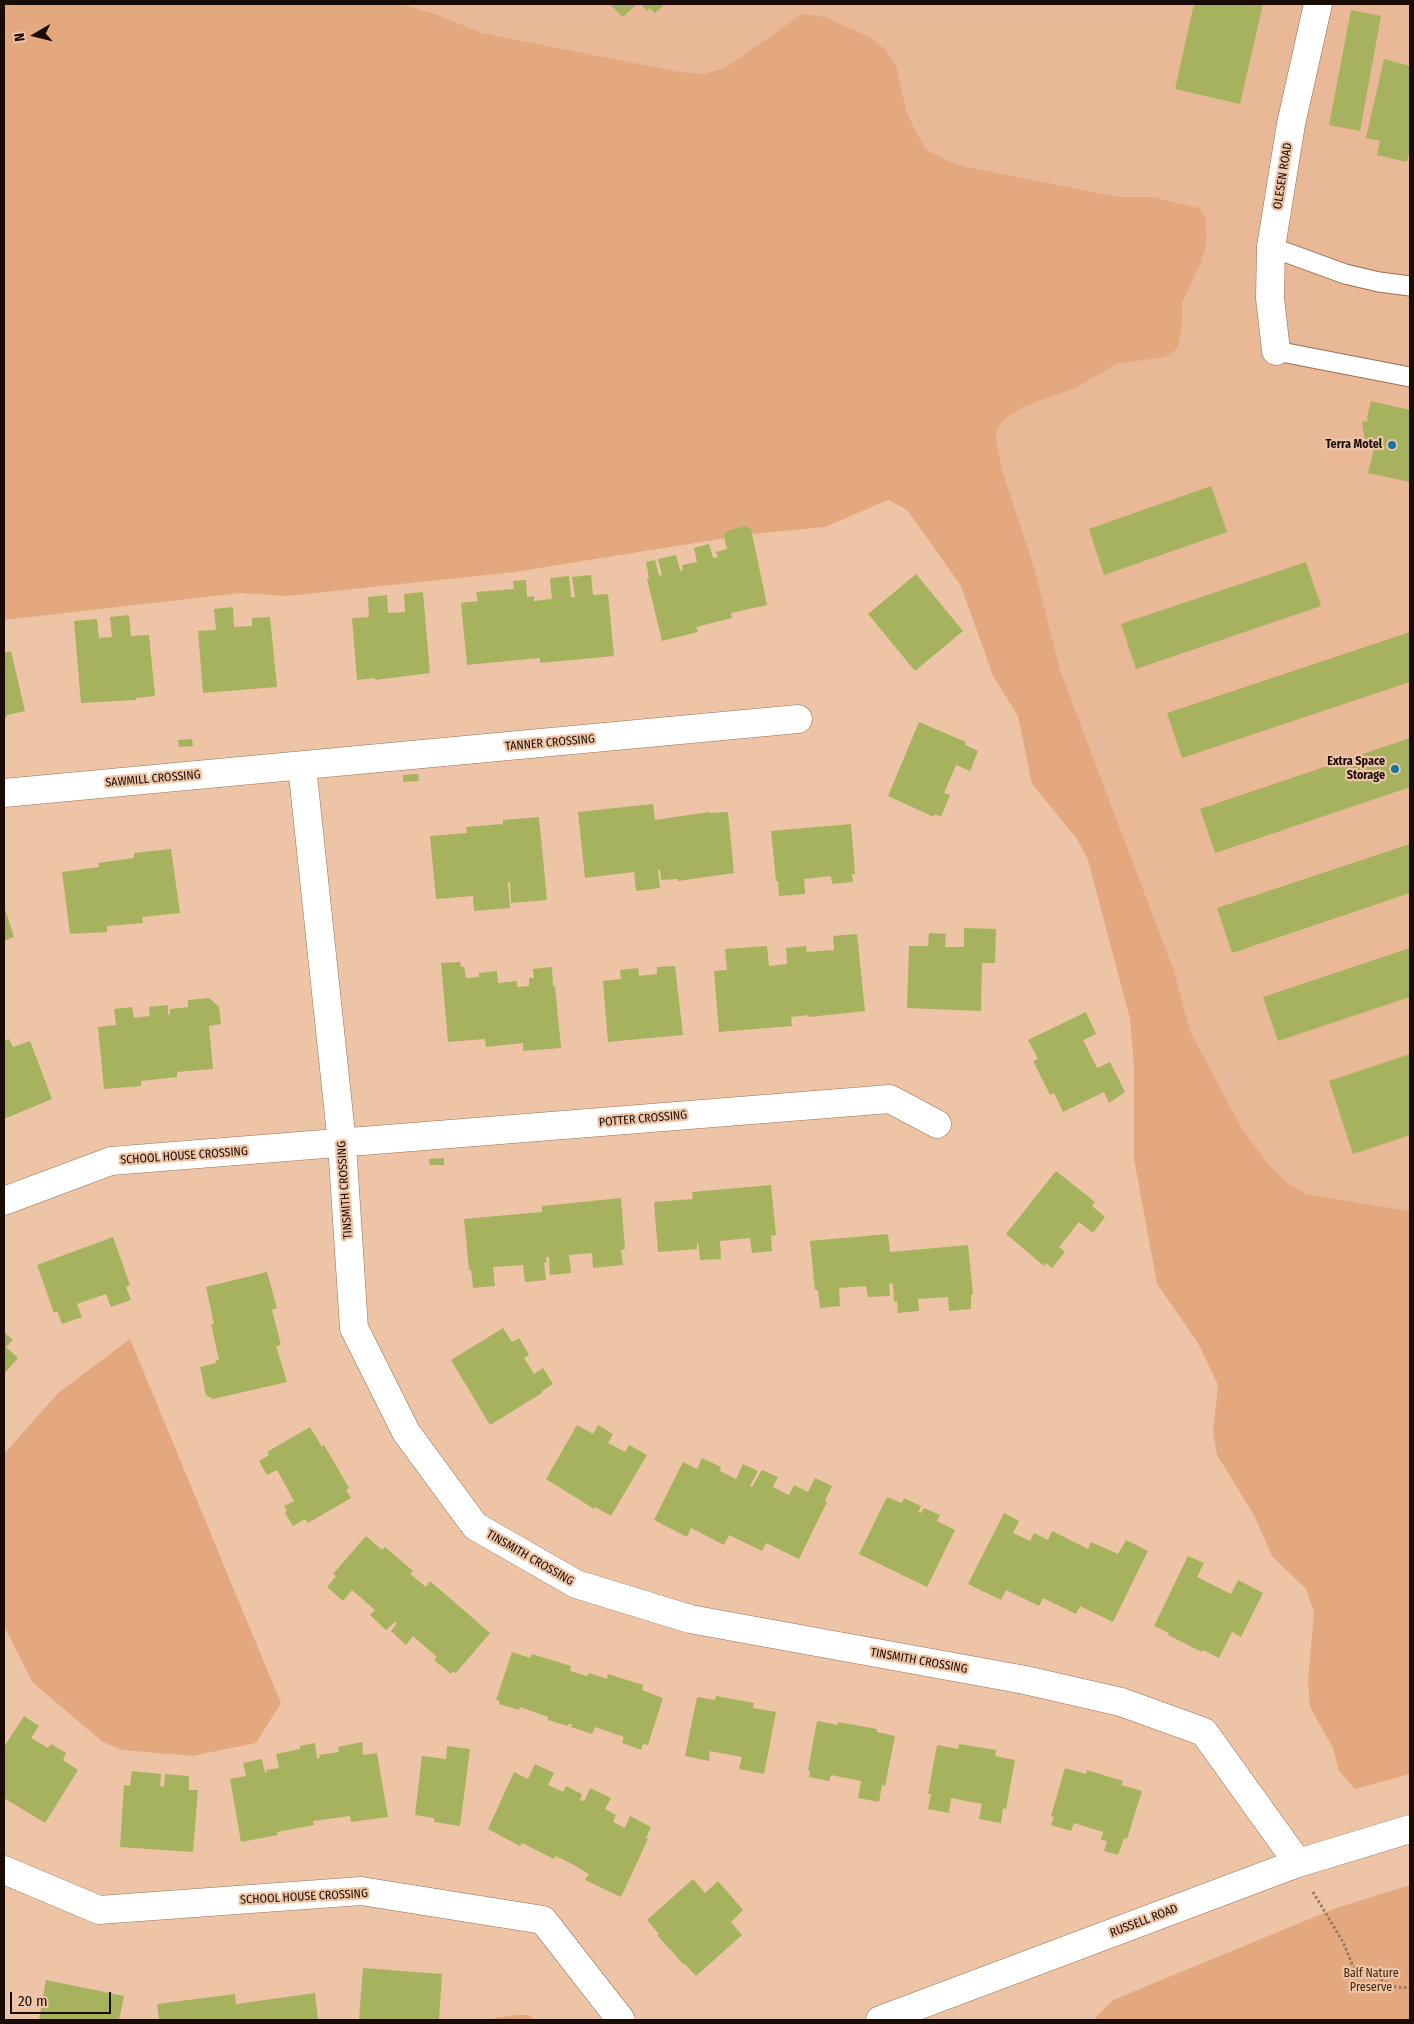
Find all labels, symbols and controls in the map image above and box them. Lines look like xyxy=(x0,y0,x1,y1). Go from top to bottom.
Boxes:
north arrow xyxy=(10,10,60,60)
text: N xyxy=(11,32,29,43)
street label: OLESEN ROAD xyxy=(1271,142,1295,210)
place label: Terra Motel xyxy=(1325,438,1382,452)
marker: Terra Motel xyxy=(1386,439,1398,451)
street label: TANNER CROSSING xyxy=(505,732,595,754)
place label: Extra Space Storage xyxy=(1327,755,1385,783)
marker: Extra Space Storage xyxy=(1389,763,1401,775)
street label: SAWMILL CROSSING xyxy=(105,768,201,790)
street label: POTTER CROSSING xyxy=(598,1108,688,1130)
street label: TINSMITH CROSSING xyxy=(334,1140,356,1240)
street label: SCHOOL HOUSE CROSSING xyxy=(120,1144,248,1168)
street label: TINSMITH CROSSING xyxy=(484,1527,576,1589)
street label: TINSMITH CROSSING xyxy=(869,1645,969,1677)
street label: SCHOOL HOUSE CROSSING xyxy=(240,1886,368,1908)
street label: RUSSELL ROAD xyxy=(1108,1901,1180,1941)
park label: Balf Nature Preserve xyxy=(1343,1967,1399,1995)
scale bar xyxy=(12,1982,114,2014)
text: 20 m xyxy=(18,1992,48,2010)

